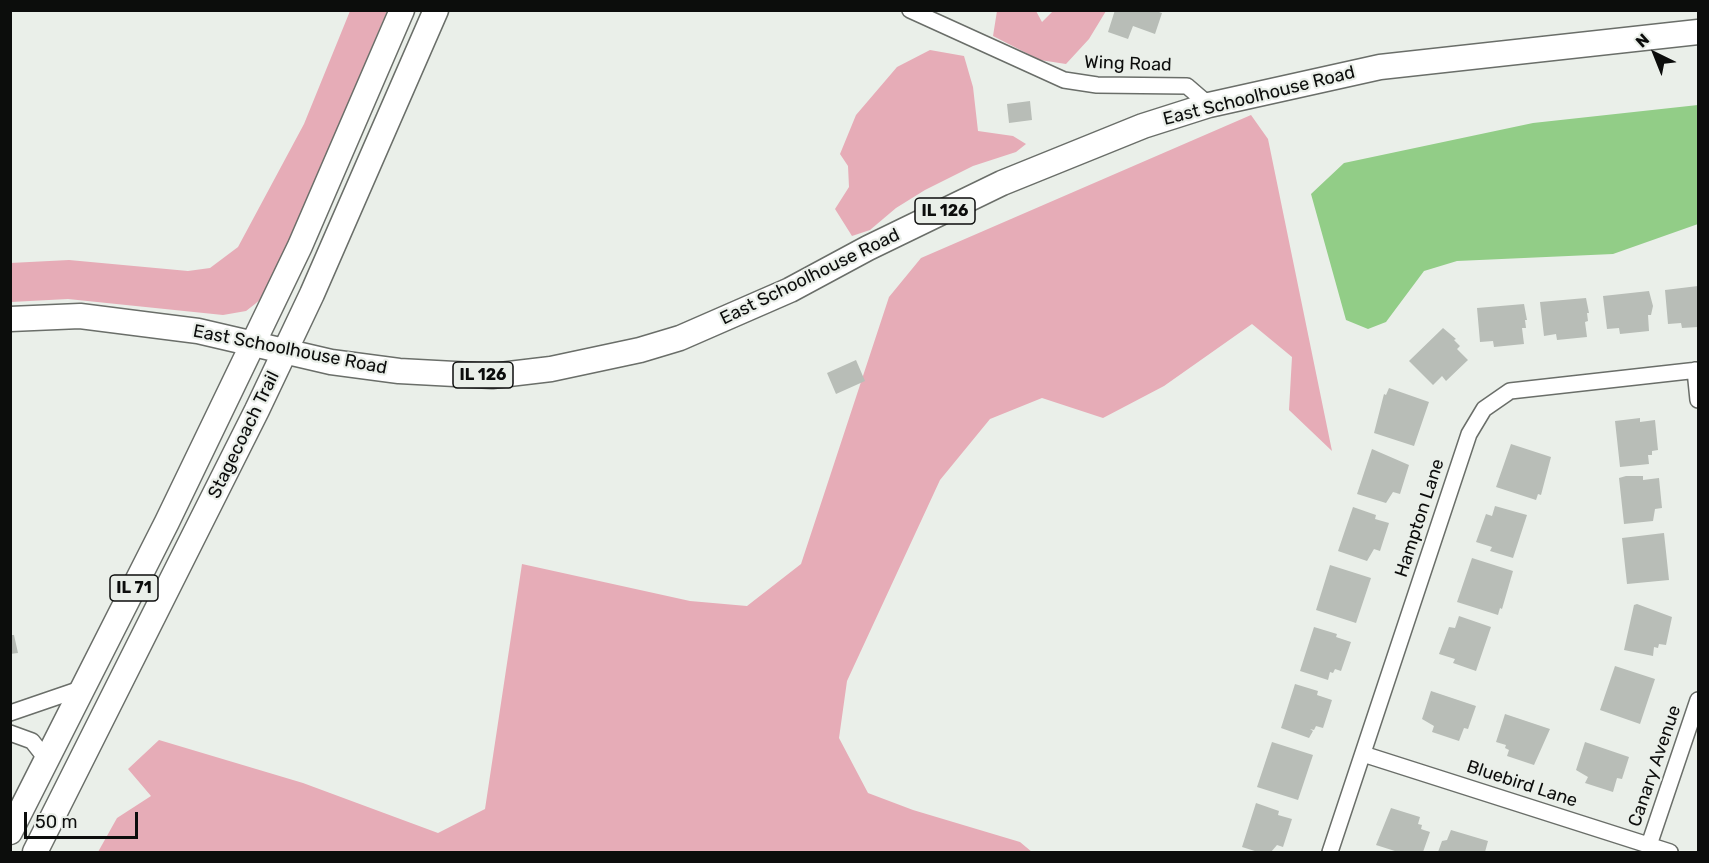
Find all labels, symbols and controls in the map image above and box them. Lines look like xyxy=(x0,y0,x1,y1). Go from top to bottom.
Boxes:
north arrow xyxy=(1625,24,1685,84)
text: N xyxy=(1632,30,1653,51)
street label: Wing Road xyxy=(1084,52,1172,76)
street label: East Schoolhouse Road xyxy=(1161,62,1357,130)
road number: IL 126 xyxy=(915,198,975,224)
street label: East Schoolhouse Road xyxy=(717,224,903,330)
street label: East Schoolhouse Road xyxy=(191,321,389,379)
road number: IL 126 xyxy=(453,362,513,388)
street label: Stagecoach Trail xyxy=(204,368,284,502)
street label: Hampton Lane xyxy=(1391,456,1449,580)
road number: IL 71 xyxy=(110,575,158,601)
street label: Canary Avenue xyxy=(1624,702,1686,830)
street label: Bluebird Lane xyxy=(1464,756,1580,812)
scale bar xyxy=(27,800,141,838)
text: 50 m xyxy=(35,811,78,833)

